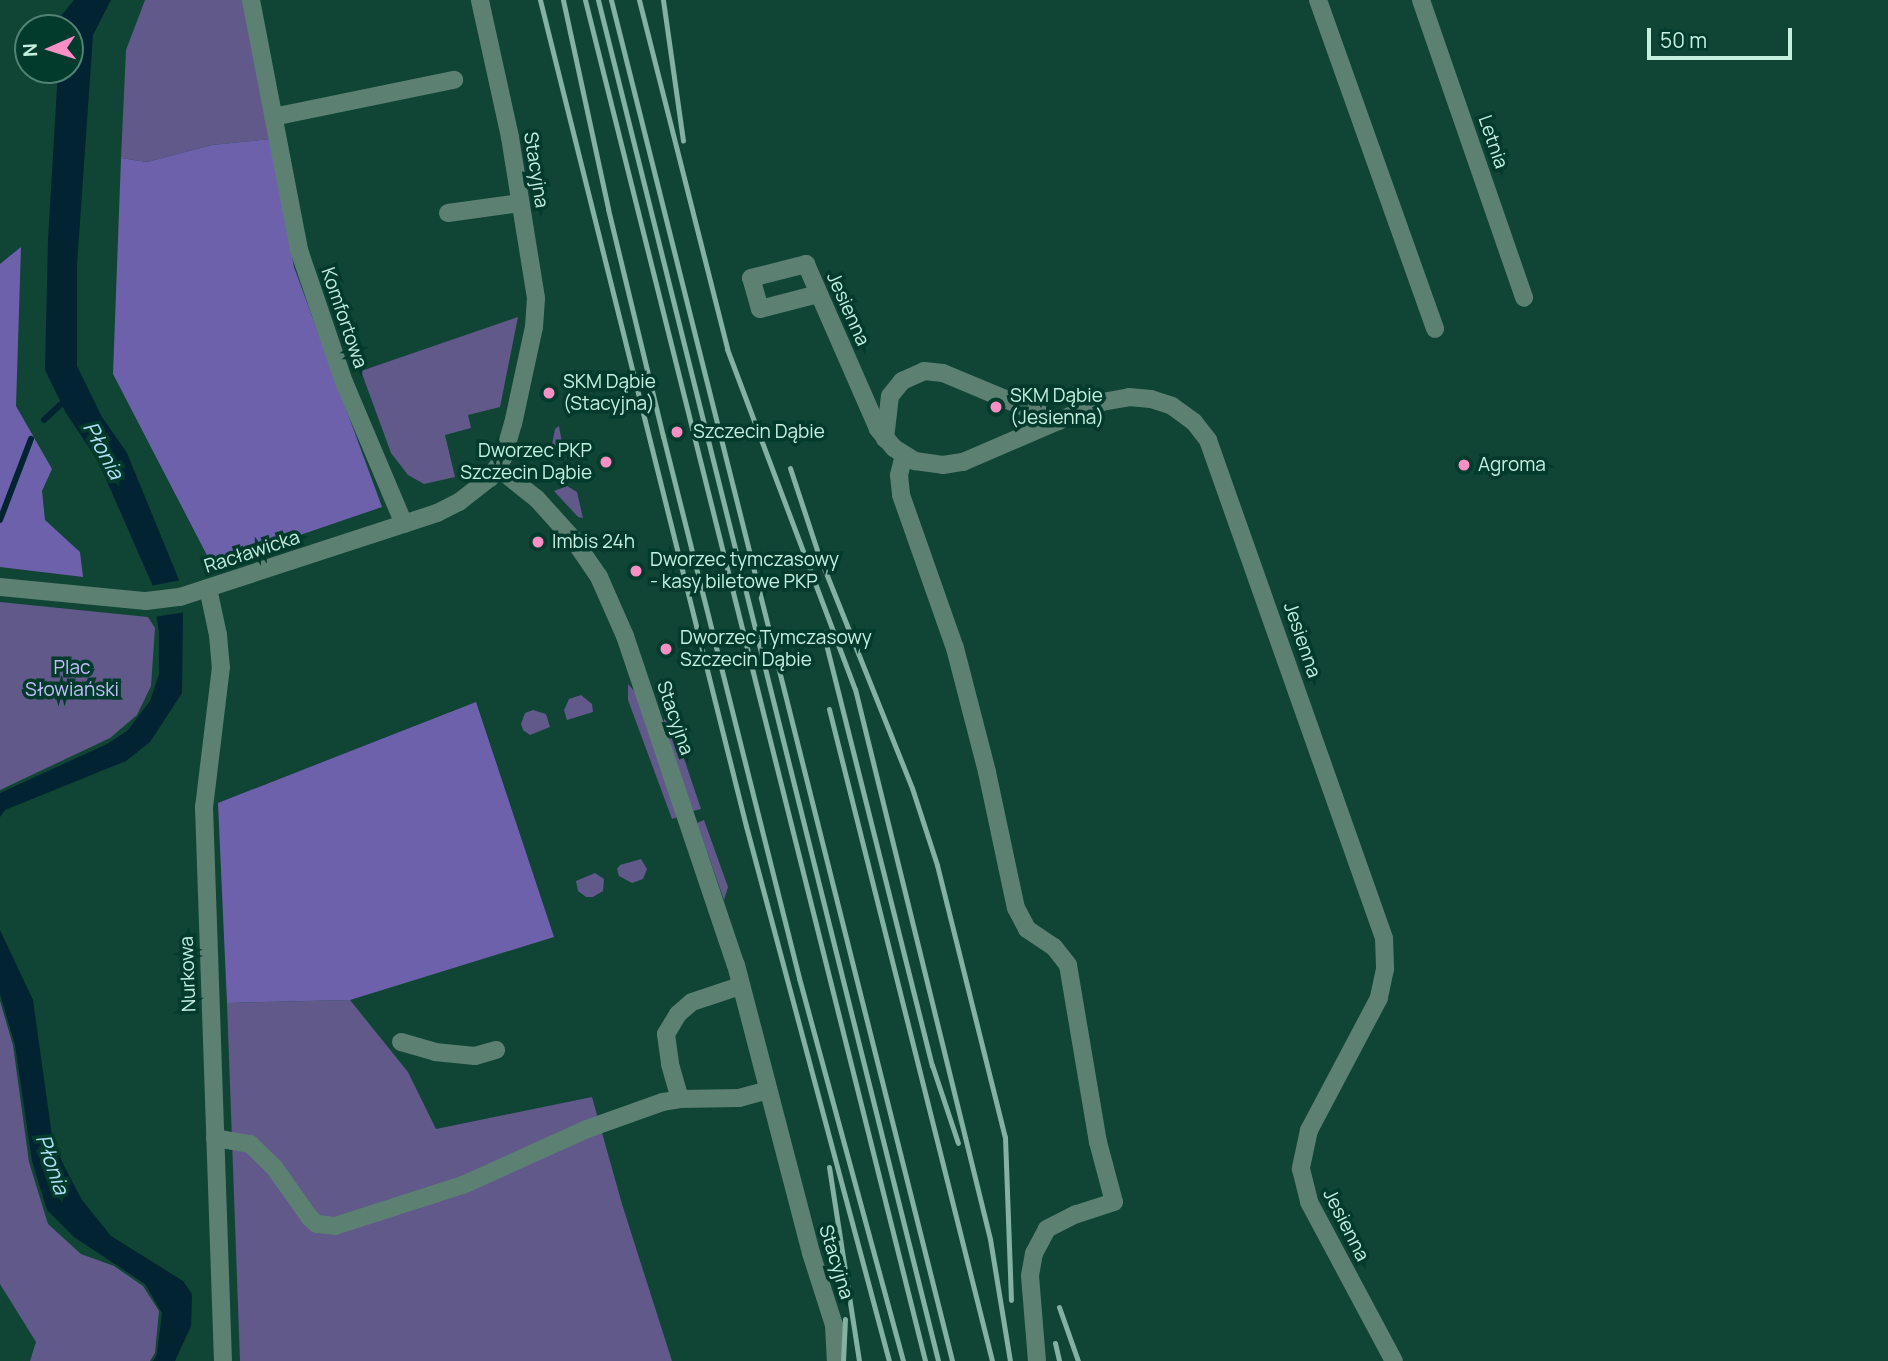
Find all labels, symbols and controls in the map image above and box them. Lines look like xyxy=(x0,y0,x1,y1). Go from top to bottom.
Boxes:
north arrow xyxy=(14,14,84,84)
scale bar xyxy=(1650,14,1795,58)
text: 50 m xyxy=(1660,26,1707,54)
text: N xyxy=(17,42,43,57)
street label: Letnia xyxy=(1473,112,1513,172)
street label: Stacyjna xyxy=(519,130,553,210)
street label: Komfortowa xyxy=(316,265,372,371)
street label: Jesienna xyxy=(822,269,874,349)
place label: SKM Dąbie (Stacyjna) xyxy=(563,371,656,415)
marker: SKM Dąbie (Stacyjna) xyxy=(541,385,557,401)
place label: SKM Dąbie (Jesienna) xyxy=(1010,385,1104,429)
marker: SKM Dąbie (Jesienna) xyxy=(988,399,1004,415)
water label: Płonia xyxy=(78,417,130,483)
place label: Szczecin Dąbie xyxy=(693,421,825,443)
marker: Szczecin Dąbie xyxy=(667,422,687,442)
place label: Dworzec PKP Szczecin Dąbie xyxy=(460,440,592,484)
marker: Dworzec PKP Szczecin Dąbie xyxy=(598,454,614,470)
place label: Agroma xyxy=(1478,454,1546,476)
marker: Agroma xyxy=(1456,457,1472,473)
street label: Racławicka xyxy=(201,526,303,578)
place label: Imbis 24h xyxy=(552,531,635,553)
marker: Imbis 24h xyxy=(530,534,546,550)
place label: Dworzec tymczasowy - kasy biletowe PKP xyxy=(650,549,839,593)
marker: Dworzec tymczasowy - kasy biletowe PKP xyxy=(628,563,644,579)
street label: Jesienna xyxy=(1278,599,1326,681)
place label: Dworzec Tymczasowy Szczecin Dąbie xyxy=(680,627,872,671)
marker: Dworzec Tymczasowy Szczecin Dąbie xyxy=(658,641,674,657)
park label: Plac Słowiański xyxy=(25,657,119,701)
street label: Stacyjna xyxy=(652,678,698,758)
street label: Nurkowa xyxy=(175,936,201,1012)
water label: Płonia xyxy=(31,1131,75,1197)
street label: Jesienna xyxy=(1318,1185,1374,1265)
street label: Stacyjna xyxy=(814,1222,858,1302)

